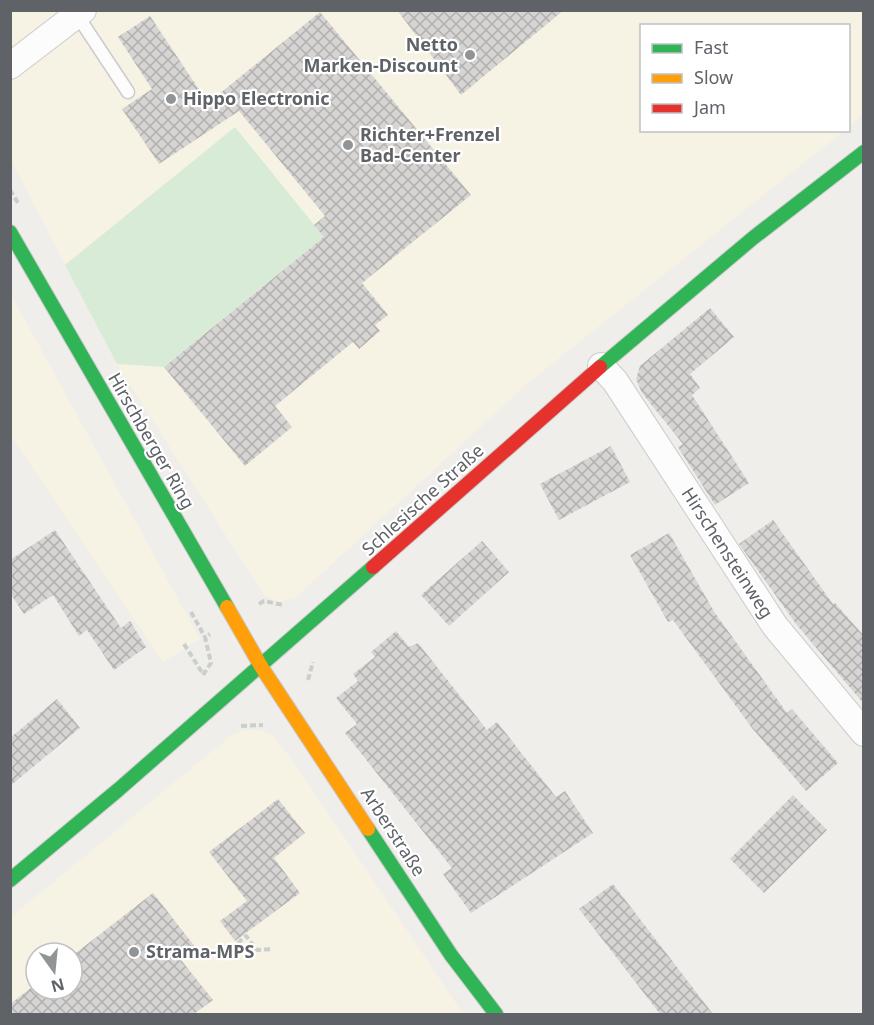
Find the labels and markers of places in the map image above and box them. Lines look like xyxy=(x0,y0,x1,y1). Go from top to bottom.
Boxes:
place label: Netto Marken-Discount xyxy=(303,32,458,77)
marker: Netto Marken-Discount xyxy=(463,48,477,62)
place label: Hippo Electronic xyxy=(183,86,329,110)
marker: Hippo Electronic xyxy=(164,92,178,106)
place label: Richter+Frenzel Bad-Center xyxy=(360,122,500,167)
marker: Richter+Frenzel Bad-Center xyxy=(341,138,355,152)
place label: Strama-MPS xyxy=(146,939,254,963)
marker: Strama-MPS xyxy=(127,945,141,959)

